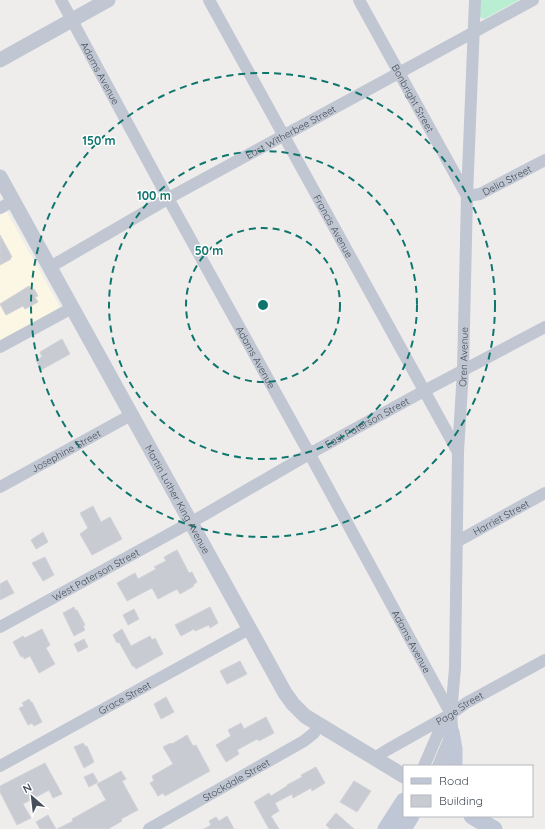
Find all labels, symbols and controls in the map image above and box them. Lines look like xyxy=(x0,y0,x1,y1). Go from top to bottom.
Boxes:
street label: Adams Avenue xyxy=(78,39,123,107)
street label: Bonbright Street xyxy=(389,62,437,135)
street label: East Witherbee Street xyxy=(243,102,338,161)
text: 150 m xyxy=(82,133,116,148)
street label: Delia Street xyxy=(480,162,534,198)
text: 100 m xyxy=(137,188,171,203)
street label: Francis Avenue xyxy=(311,192,356,260)
text: 50 m xyxy=(195,243,223,258)
centre of rings xyxy=(256,298,270,312)
street label: Adams Avenue xyxy=(234,324,279,391)
street label: Oren Avenue xyxy=(455,327,470,387)
street label: East Paterson Street xyxy=(322,394,412,451)
street label: Josephine Street xyxy=(29,426,103,475)
street label: Martin Luther King Avenue xyxy=(143,442,213,556)
street label: Harriet Street xyxy=(471,496,532,538)
street label: West Paterson Street xyxy=(50,545,142,604)
street label: Adams Avenue xyxy=(389,608,434,675)
street label: Grace Street xyxy=(96,678,153,717)
street label: Page Street xyxy=(433,688,486,728)
street label: Stockdale Street xyxy=(200,755,272,804)
legend xyxy=(403,765,533,817)
text: Road xyxy=(439,773,469,788)
north arrow xyxy=(12,777,52,817)
text: N xyxy=(20,780,34,796)
text: Building xyxy=(439,793,483,808)

